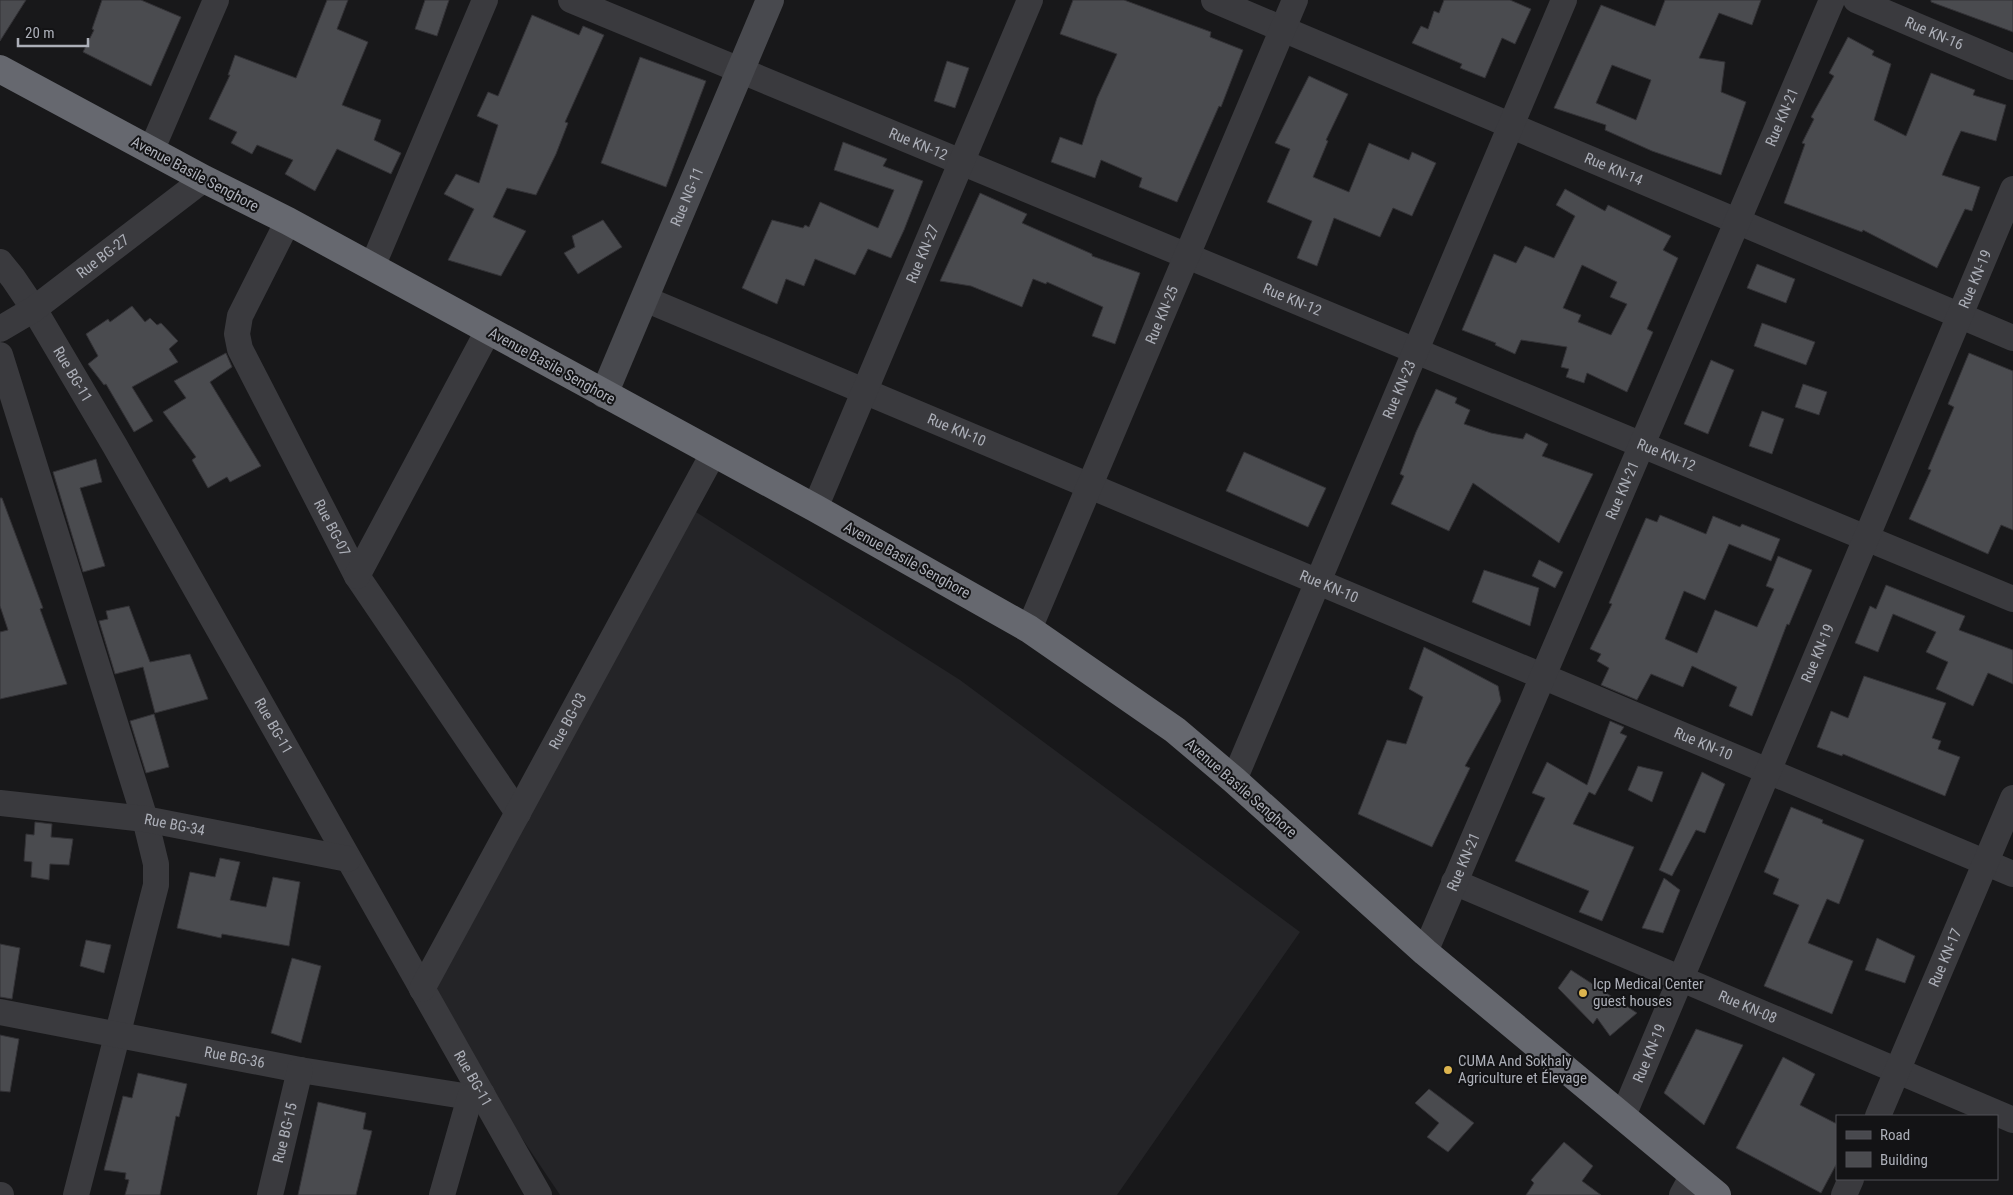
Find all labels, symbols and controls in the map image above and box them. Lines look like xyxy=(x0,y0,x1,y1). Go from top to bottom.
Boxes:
street label: Rue KN-16 xyxy=(1902,13,1966,54)
scale bar xyxy=(18,15,88,47)
text: 20 m xyxy=(25,24,55,42)
street label: Rue KN-21 xyxy=(1762,85,1802,149)
street label: Rue KN-12 xyxy=(886,124,950,164)
street label: Avenue Basile Senghore xyxy=(128,133,262,215)
street label: Rue KN-14 xyxy=(1582,149,1646,189)
street label: Rue NG-11 xyxy=(667,165,708,229)
street label: Rue KN-27 xyxy=(902,222,943,286)
street label: Rue BG-27 xyxy=(73,231,133,282)
street label: Rue KN-19 xyxy=(1955,247,1995,311)
street label: Rue KN-12 xyxy=(1260,279,1324,320)
street label: Rue KN-25 xyxy=(1142,283,1182,347)
street label: Avenue Basile Senghore xyxy=(486,324,618,408)
street label: Rue BG-11 xyxy=(49,343,96,405)
street label: Rue KN-23 xyxy=(1379,358,1420,421)
street label: Rue KN-10 xyxy=(925,410,989,450)
street label: Rue KN-12 xyxy=(1634,435,1698,475)
street label: Rue KN-21 xyxy=(1602,458,1643,522)
street label: Rue BG-07 xyxy=(310,496,354,559)
street label: Avenue Basile Senghore xyxy=(841,518,973,602)
street label: Rue KN-10 xyxy=(1297,566,1361,607)
street label: Rue KN-19 xyxy=(1797,621,1838,685)
street label: Rue BG-03 xyxy=(545,690,590,752)
street label: Rue BG-11 xyxy=(251,695,296,757)
street label: Rue KN-10 xyxy=(1671,724,1735,764)
street label: Avenue Basile Senghore xyxy=(1182,735,1300,841)
street label: Rue BG-34 xyxy=(143,810,206,840)
street label: Rue KN-21 xyxy=(1443,830,1484,894)
street label: Rue KN-17 xyxy=(1925,926,1966,990)
place label: Icp Medical Center guest houses xyxy=(1593,975,1704,1010)
marker: Icp Medical Center guest houses xyxy=(1577,987,1589,999)
street label: Rue KN-08 xyxy=(1716,987,1779,1027)
street label: Rue KN-19 xyxy=(1629,1021,1670,1085)
street label: Rue BG-36 xyxy=(203,1043,266,1072)
street label: Rue BG-11 xyxy=(450,1047,496,1110)
place label: CUMA And Sokhaly Agriculture et Élevage xyxy=(1458,1052,1587,1087)
marker: CUMA And Sokhaly Agriculture et Élevage xyxy=(1442,1064,1454,1076)
street label: Rue BG-15 xyxy=(269,1101,301,1165)
legend xyxy=(1836,1115,1998,1180)
text: Road xyxy=(1880,1126,1910,1144)
text: Building xyxy=(1880,1151,1928,1169)

